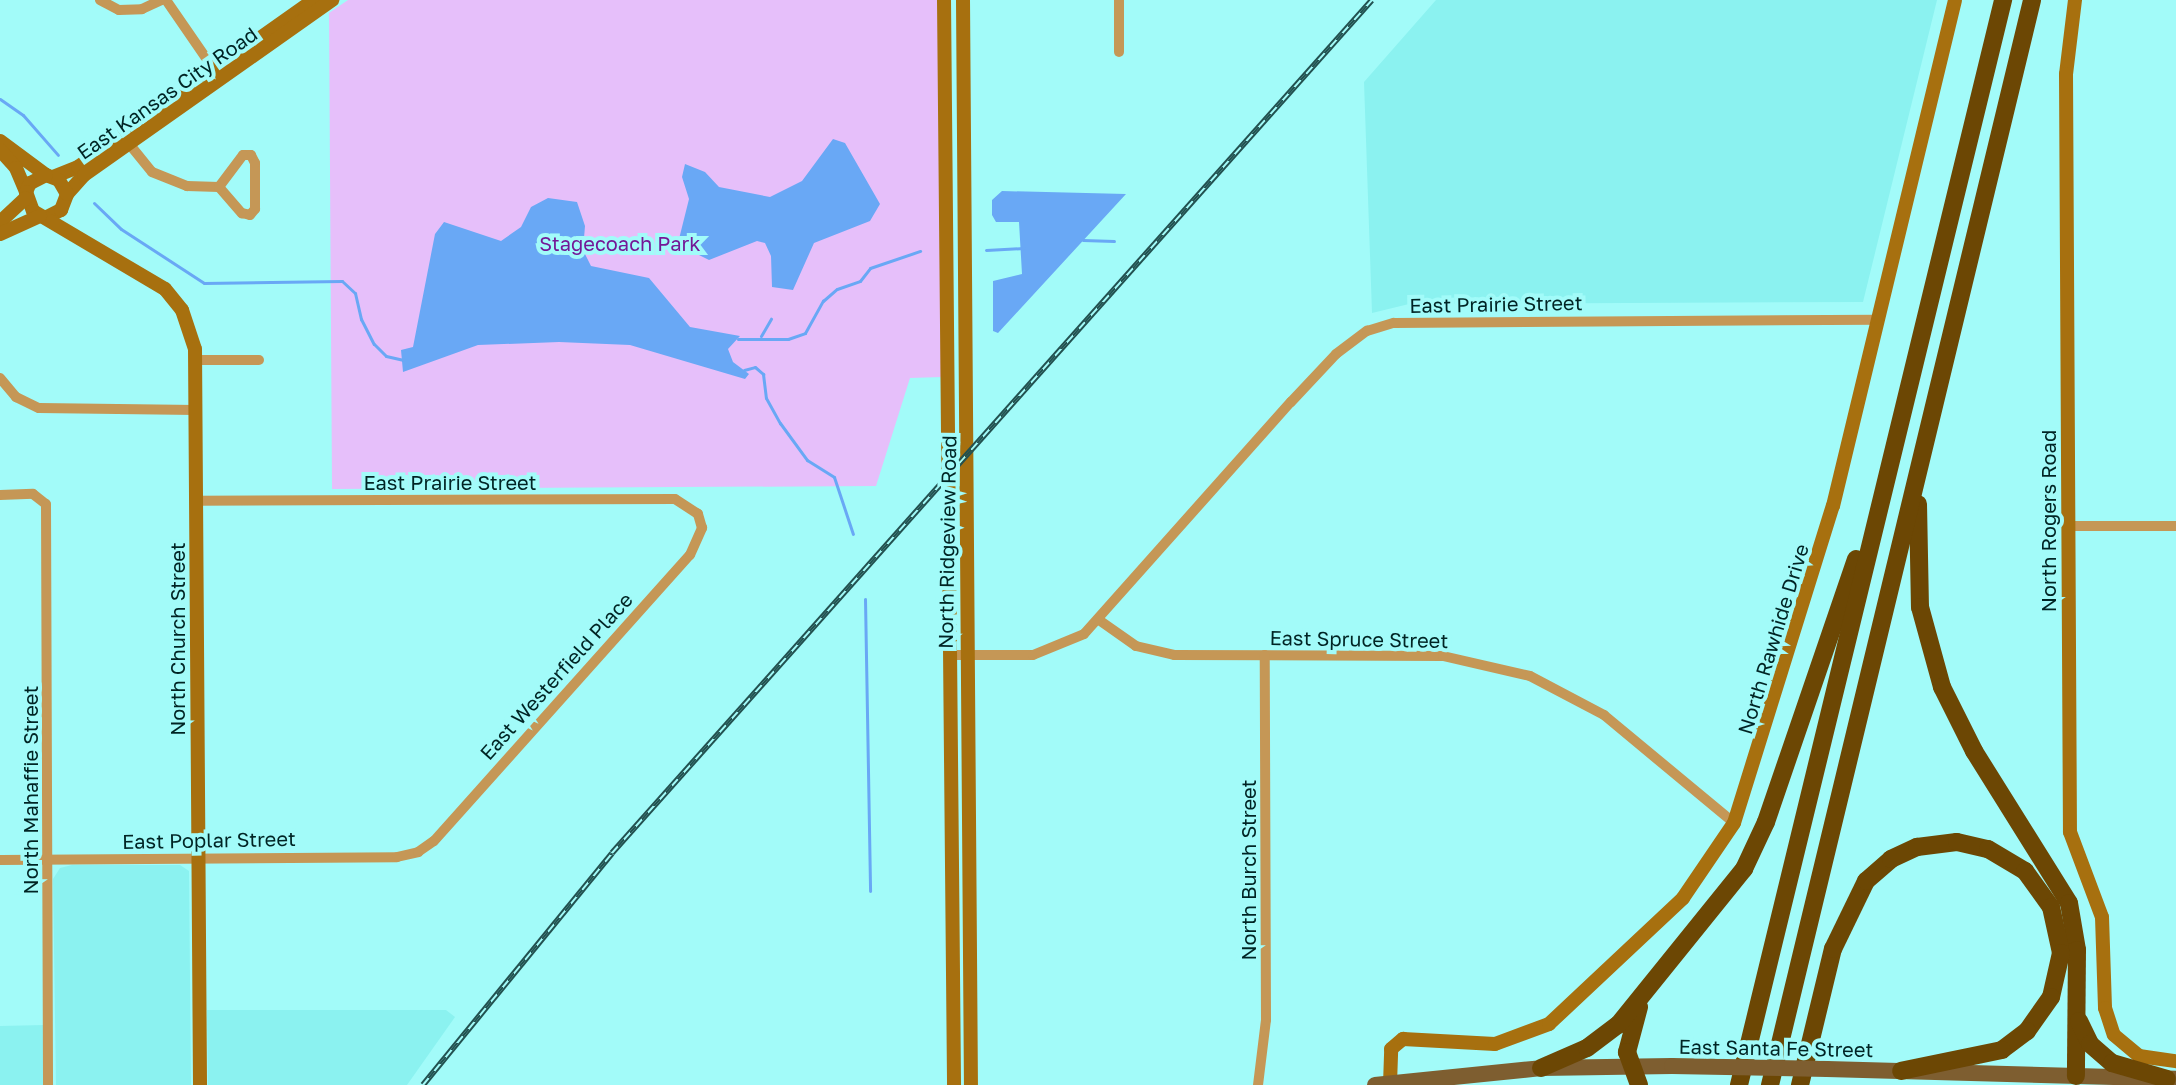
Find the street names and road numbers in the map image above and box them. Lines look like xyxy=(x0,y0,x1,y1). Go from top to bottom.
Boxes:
street label: East Kansas City Road xyxy=(72,22,262,164)
street label: East Prairie Street xyxy=(1409,290,1583,318)
street label: North Rogers Road xyxy=(2036,430,2060,612)
street label: North Ridgeview Road xyxy=(933,435,961,649)
street label: East Prairie Street xyxy=(363,470,537,494)
street label: North Rawhide Drive xyxy=(1733,541,1813,737)
street label: North Church Street xyxy=(165,542,189,736)
street label: East Westerfield Place xyxy=(475,588,637,764)
street label: East Spruce Street xyxy=(1270,625,1448,653)
street label: North Mahaffie Street xyxy=(18,686,42,894)
street label: North Burch Street xyxy=(1236,779,1260,961)
street label: East Poplar Street xyxy=(122,826,296,854)
street label: East Santa Fe Street xyxy=(1678,1034,1874,1062)

